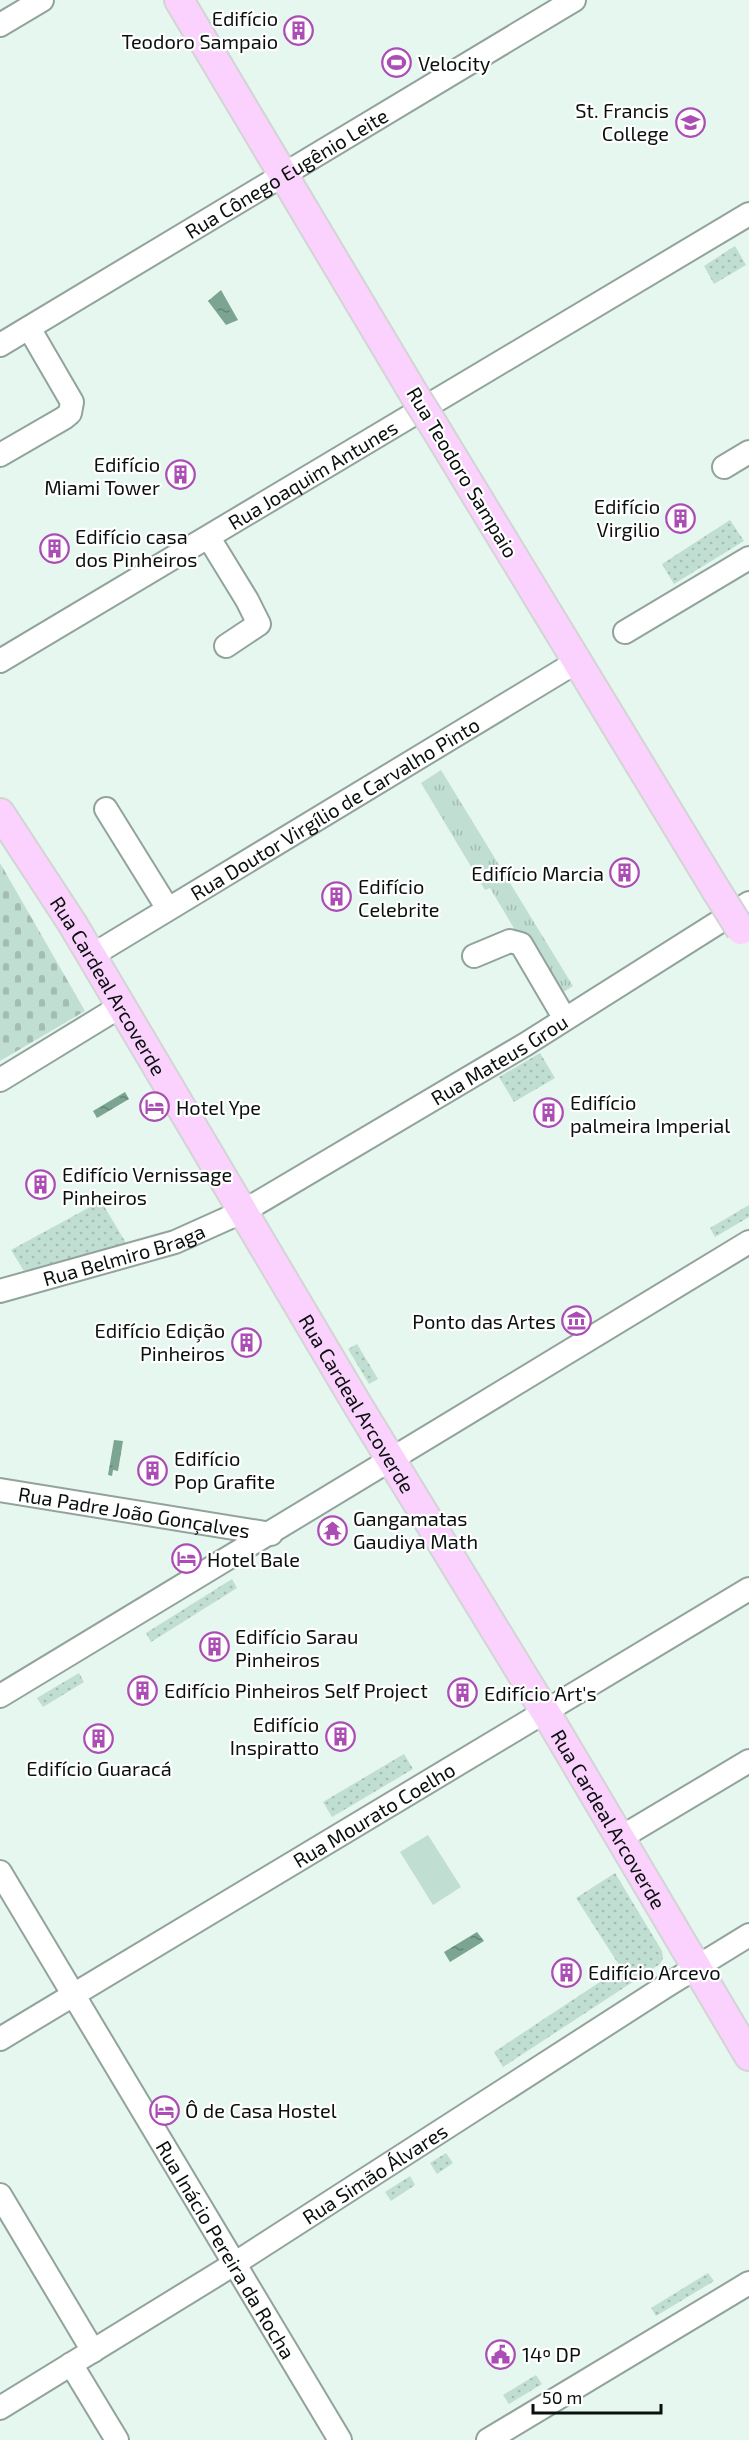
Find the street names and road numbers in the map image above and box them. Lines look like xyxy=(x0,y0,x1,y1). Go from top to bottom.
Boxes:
street label: Rua Cônego Eugênio Leite xyxy=(180,103,392,243)
street label: Rua Teodoro Sampaio xyxy=(402,382,524,562)
street label: Rua Joaquim Antunes xyxy=(224,415,402,534)
street label: Rua Doutor Virgílio de Carvalho Pinto xyxy=(186,712,484,905)
street label: Rua Cardeal Arcoverde xyxy=(46,892,171,1079)
street label: Rua Mateus Grou xyxy=(426,1009,572,1110)
street label: Rua Belmiro Braga xyxy=(40,1218,208,1290)
street label: Rua Cardeal Arcoverde xyxy=(294,1309,420,1497)
street label: Rua Padre João Gonçalves xyxy=(17,1481,252,1542)
street label: Rua Cardeal Arcoverde xyxy=(546,1725,671,1913)
street label: Rua Mourato Coelho xyxy=(288,1757,459,1872)
street label: Rua Simão Álvares xyxy=(298,2118,452,2229)
street label: Rua Inácio Pereira da Rocha xyxy=(151,2136,300,2363)

